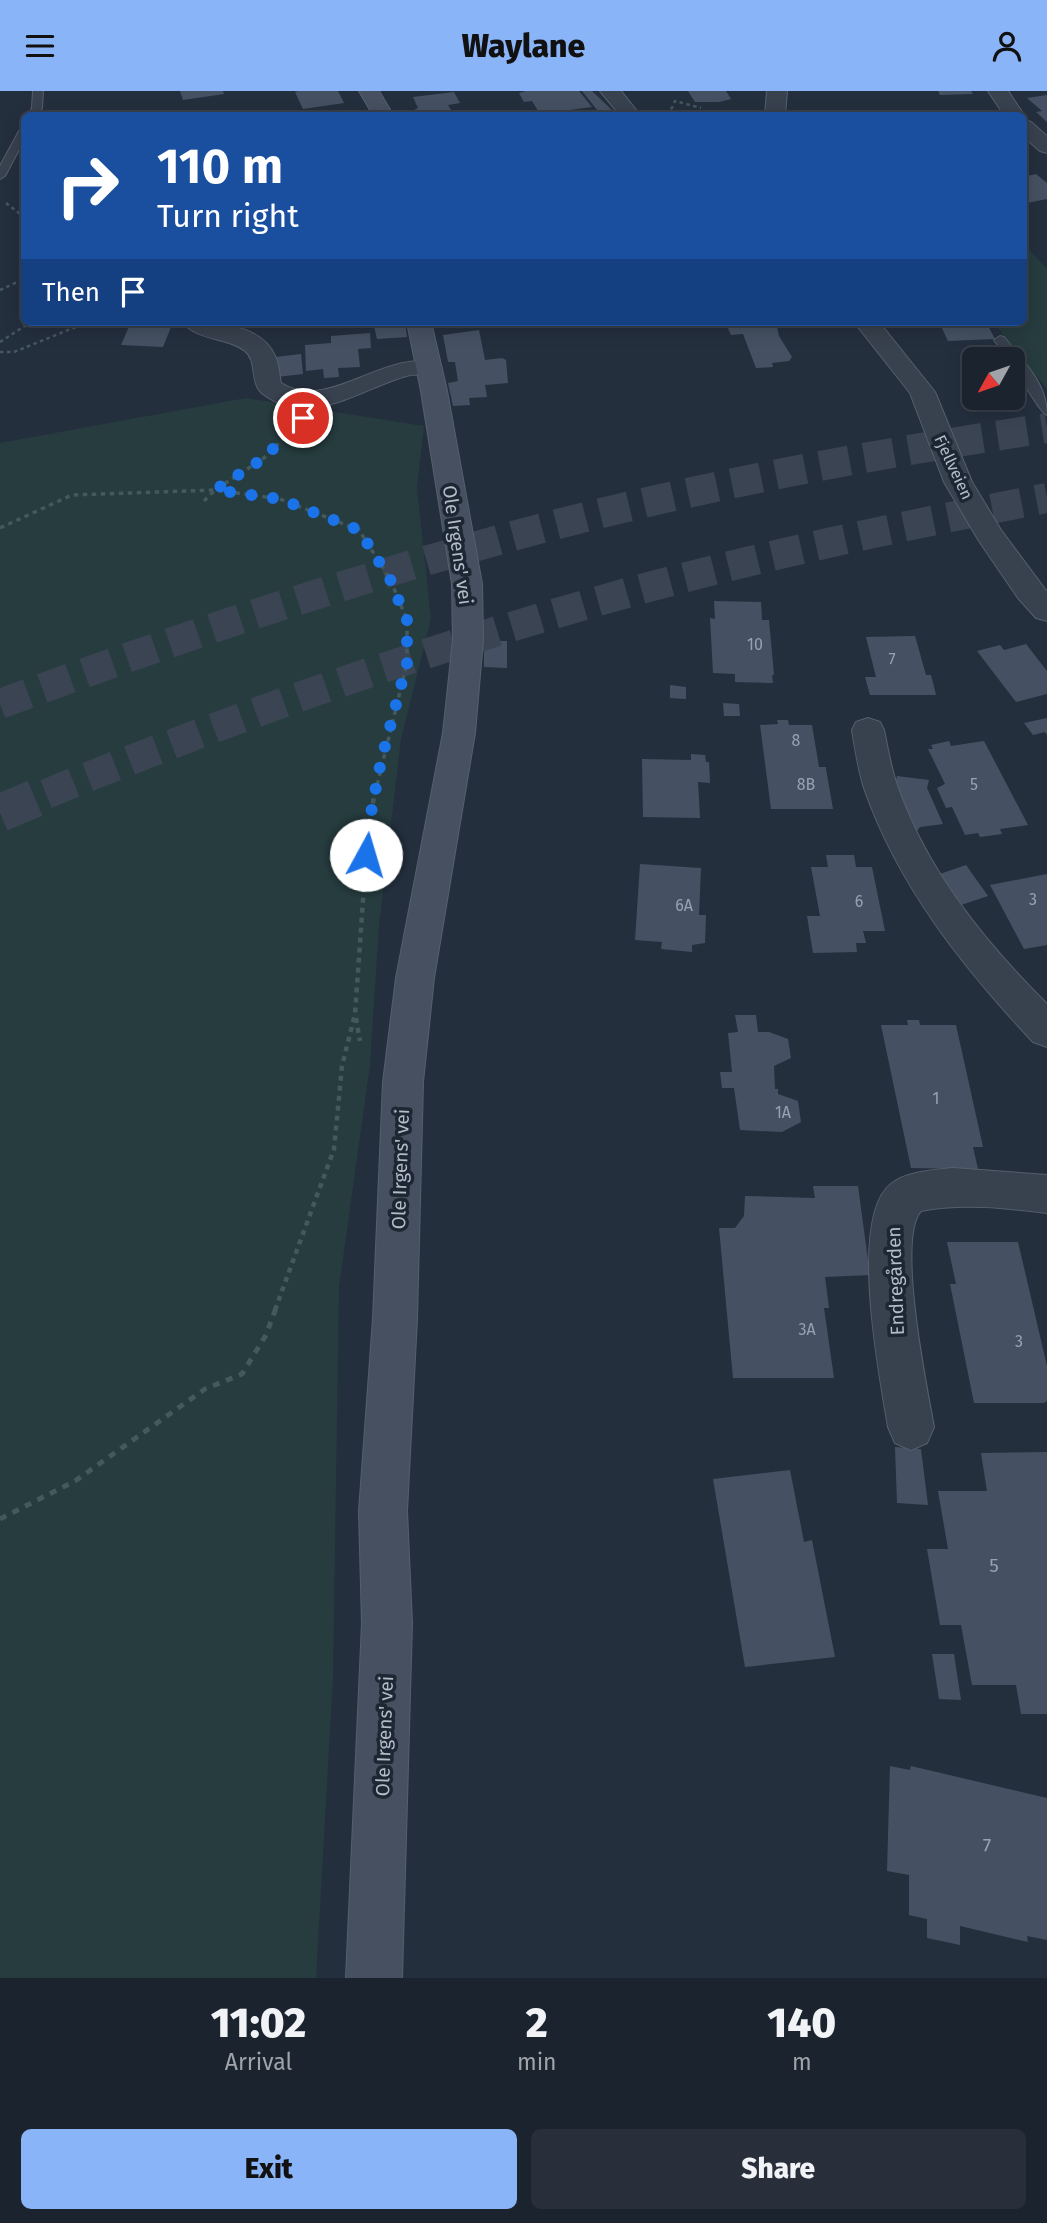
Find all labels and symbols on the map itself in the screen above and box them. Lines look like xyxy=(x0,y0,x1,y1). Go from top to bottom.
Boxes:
north arrow xyxy=(962,347,1026,409)
pin xyxy=(273,388,333,448)
street label: Fjellveien xyxy=(930,432,977,502)
street label: Ole Irgens' vei xyxy=(438,484,477,606)
house number: 10 xyxy=(747,635,763,654)
house number: 7 xyxy=(888,650,896,669)
house number: 8 xyxy=(792,731,801,750)
house number: 8B xyxy=(797,775,816,794)
house number: 5 xyxy=(970,775,978,794)
position arrow xyxy=(329,818,403,892)
house number: 3 xyxy=(1029,890,1037,909)
house number: 6 xyxy=(855,892,863,911)
house number: 6A xyxy=(675,896,694,915)
house number: 1 xyxy=(933,1089,939,1108)
house number: 1A xyxy=(775,1103,792,1122)
street label: Ole Irgens' vei xyxy=(387,1108,414,1230)
street label: Endregården xyxy=(882,1226,909,1336)
house number: 3A xyxy=(798,1320,816,1339)
house number: 3 xyxy=(1015,1332,1023,1351)
house number: 5 xyxy=(989,1554,999,1577)
street label: Ole Irgens' vei xyxy=(371,1675,398,1797)
house number: 7 xyxy=(983,1834,991,1857)

